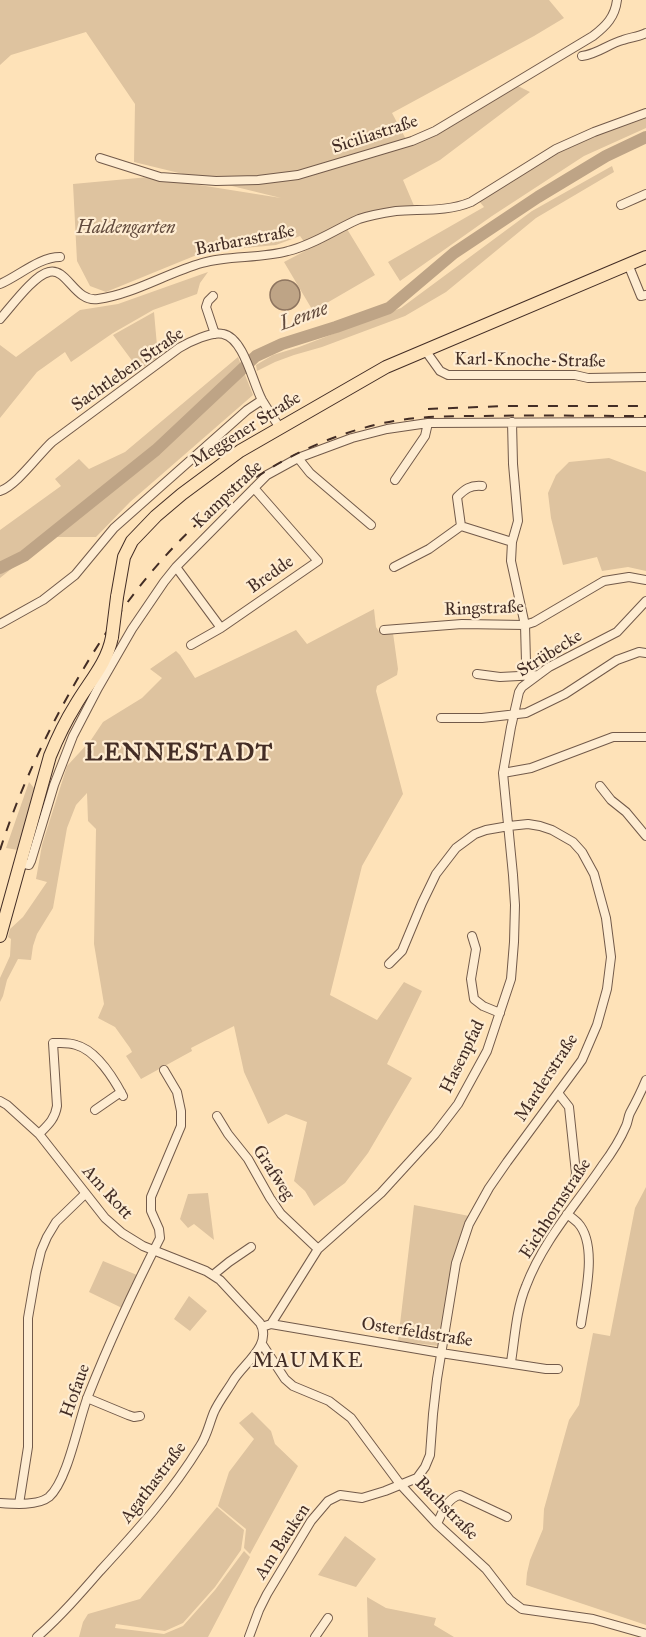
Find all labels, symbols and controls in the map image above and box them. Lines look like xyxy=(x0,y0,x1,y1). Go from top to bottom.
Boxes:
street label: Siciliastraße xyxy=(329,111,421,159)
park label: Haldengarten xyxy=(77,218,175,240)
street label: Barbarastraße xyxy=(193,221,297,261)
water label: Lenne xyxy=(276,297,332,337)
street label: Sachtleben Straße xyxy=(68,323,188,417)
street label: Karl-Knoche-Straße xyxy=(454,349,606,373)
street label: Meggener Straße xyxy=(187,387,305,473)
street label: Kampstraße xyxy=(189,456,267,534)
street label: Bredde xyxy=(244,551,298,599)
street label: Ringstraße xyxy=(444,597,524,621)
street label: Strübecke xyxy=(513,626,587,682)
district label: LENNESTADT xyxy=(84,740,274,768)
street label: Hasenpfad xyxy=(436,1017,490,1097)
street label: Marderstraße xyxy=(511,1030,583,1126)
street label: Grafweg xyxy=(247,1141,299,1205)
street label: Eichhornstraße xyxy=(516,1155,596,1263)
street label: Am Rott xyxy=(77,1161,137,1225)
street label: Osterfeldstraße xyxy=(360,1314,474,1352)
district label: MAUMKE xyxy=(252,1349,364,1375)
street label: Hofaue xyxy=(56,1361,96,1421)
street label: Agathastraße xyxy=(116,1438,192,1528)
street label: Bachstraße xyxy=(410,1473,482,1545)
street label: Am Bauken xyxy=(251,1500,315,1584)

